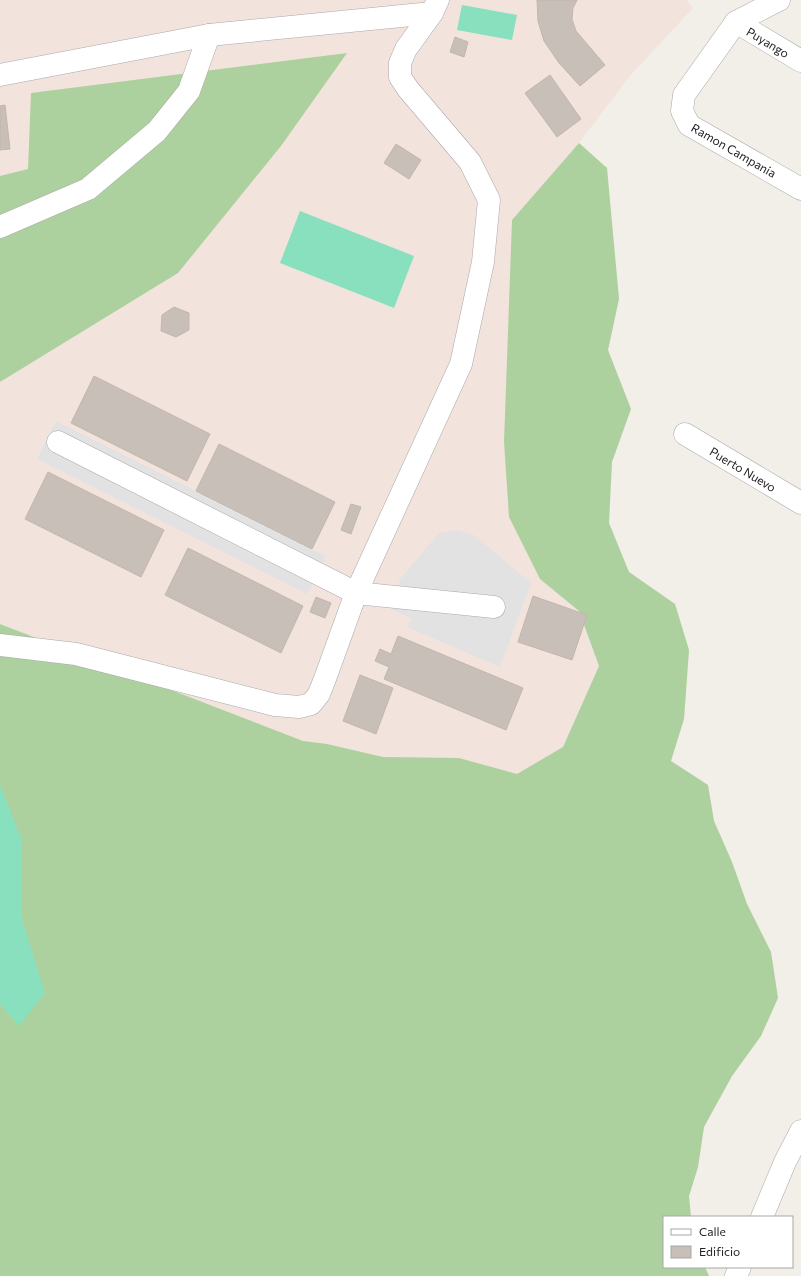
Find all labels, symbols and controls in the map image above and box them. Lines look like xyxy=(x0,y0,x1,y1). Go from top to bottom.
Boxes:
street label: Puyango xyxy=(744,24,792,60)
street label: Ramon Campania xyxy=(689,120,779,180)
street label: Puerto Nuevo xyxy=(707,444,779,494)
legend xyxy=(663,1216,793,1268)
text: Calle xyxy=(699,1224,726,1238)
text: Edificio xyxy=(699,1244,740,1258)

